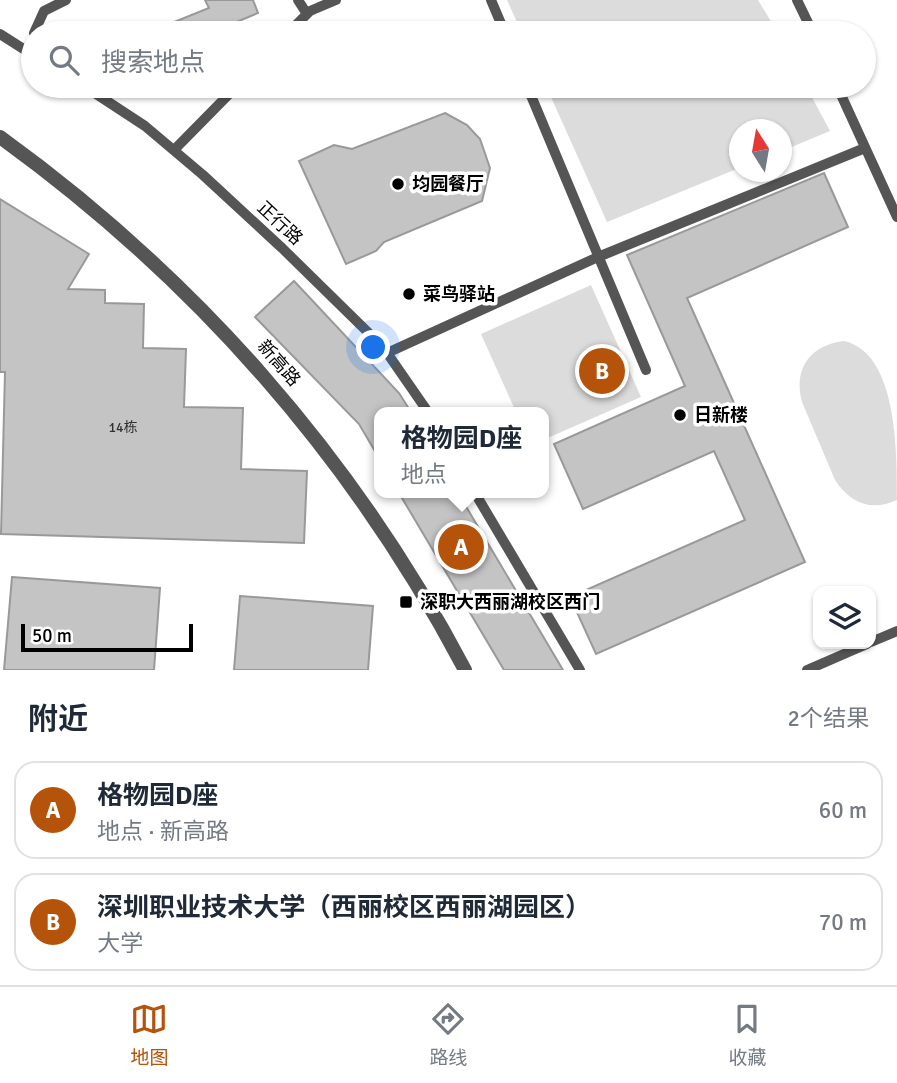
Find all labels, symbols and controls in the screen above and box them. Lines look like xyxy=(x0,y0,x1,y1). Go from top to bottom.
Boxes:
search box xyxy=(21,21,876,98)
icon: search xyxy=(45,41,83,79)
text: 搜索地点 xyxy=(101,47,205,79)
north arrow xyxy=(729,119,792,182)
place label: 均园餐厅 xyxy=(412,173,484,195)
marker: 均园餐厅 xyxy=(390,176,406,192)
street label: 正行路 xyxy=(253,197,307,249)
place label: 菜鸟驿站 xyxy=(423,283,495,305)
marker: 菜鸟驿站 xyxy=(401,286,417,302)
your location xyxy=(356,330,390,364)
street label: 新高路 xyxy=(253,335,305,391)
pin: B xyxy=(579,345,625,397)
place label: 日新楼 xyxy=(694,404,748,426)
popup xyxy=(374,407,549,498)
marker: 日新楼 xyxy=(672,407,688,423)
house number: 14栋 xyxy=(108,419,138,436)
text: 格物园D座 xyxy=(401,423,522,455)
text: 地点 xyxy=(401,460,447,489)
pin: A xyxy=(438,521,484,573)
map controls xyxy=(813,586,876,649)
button: layers xyxy=(813,586,876,649)
place label: 深职大西丽湖校区西门 xyxy=(420,591,600,613)
marker: 深职大西丽湖校区西门 xyxy=(398,594,414,610)
scale bar xyxy=(21,621,192,653)
text: 50 m xyxy=(32,624,72,648)
text: 附近 xyxy=(28,701,88,738)
text: 2个结果 xyxy=(788,704,869,733)
text: 格物园D座 xyxy=(97,780,218,812)
text: A xyxy=(46,796,60,825)
text: 60 m xyxy=(819,796,867,825)
text: 地点 · 新高路 xyxy=(97,817,229,846)
text: 深圳职业技术大学（西丽校区西丽湖园区） xyxy=(97,892,591,924)
text: B xyxy=(46,908,60,937)
text: 70 m xyxy=(819,908,867,937)
text: 大学 xyxy=(97,929,143,958)
tab: 地图 xyxy=(130,1000,169,1070)
tab: 路线 xyxy=(429,1000,468,1070)
tab: 收藏 xyxy=(728,1000,767,1070)

